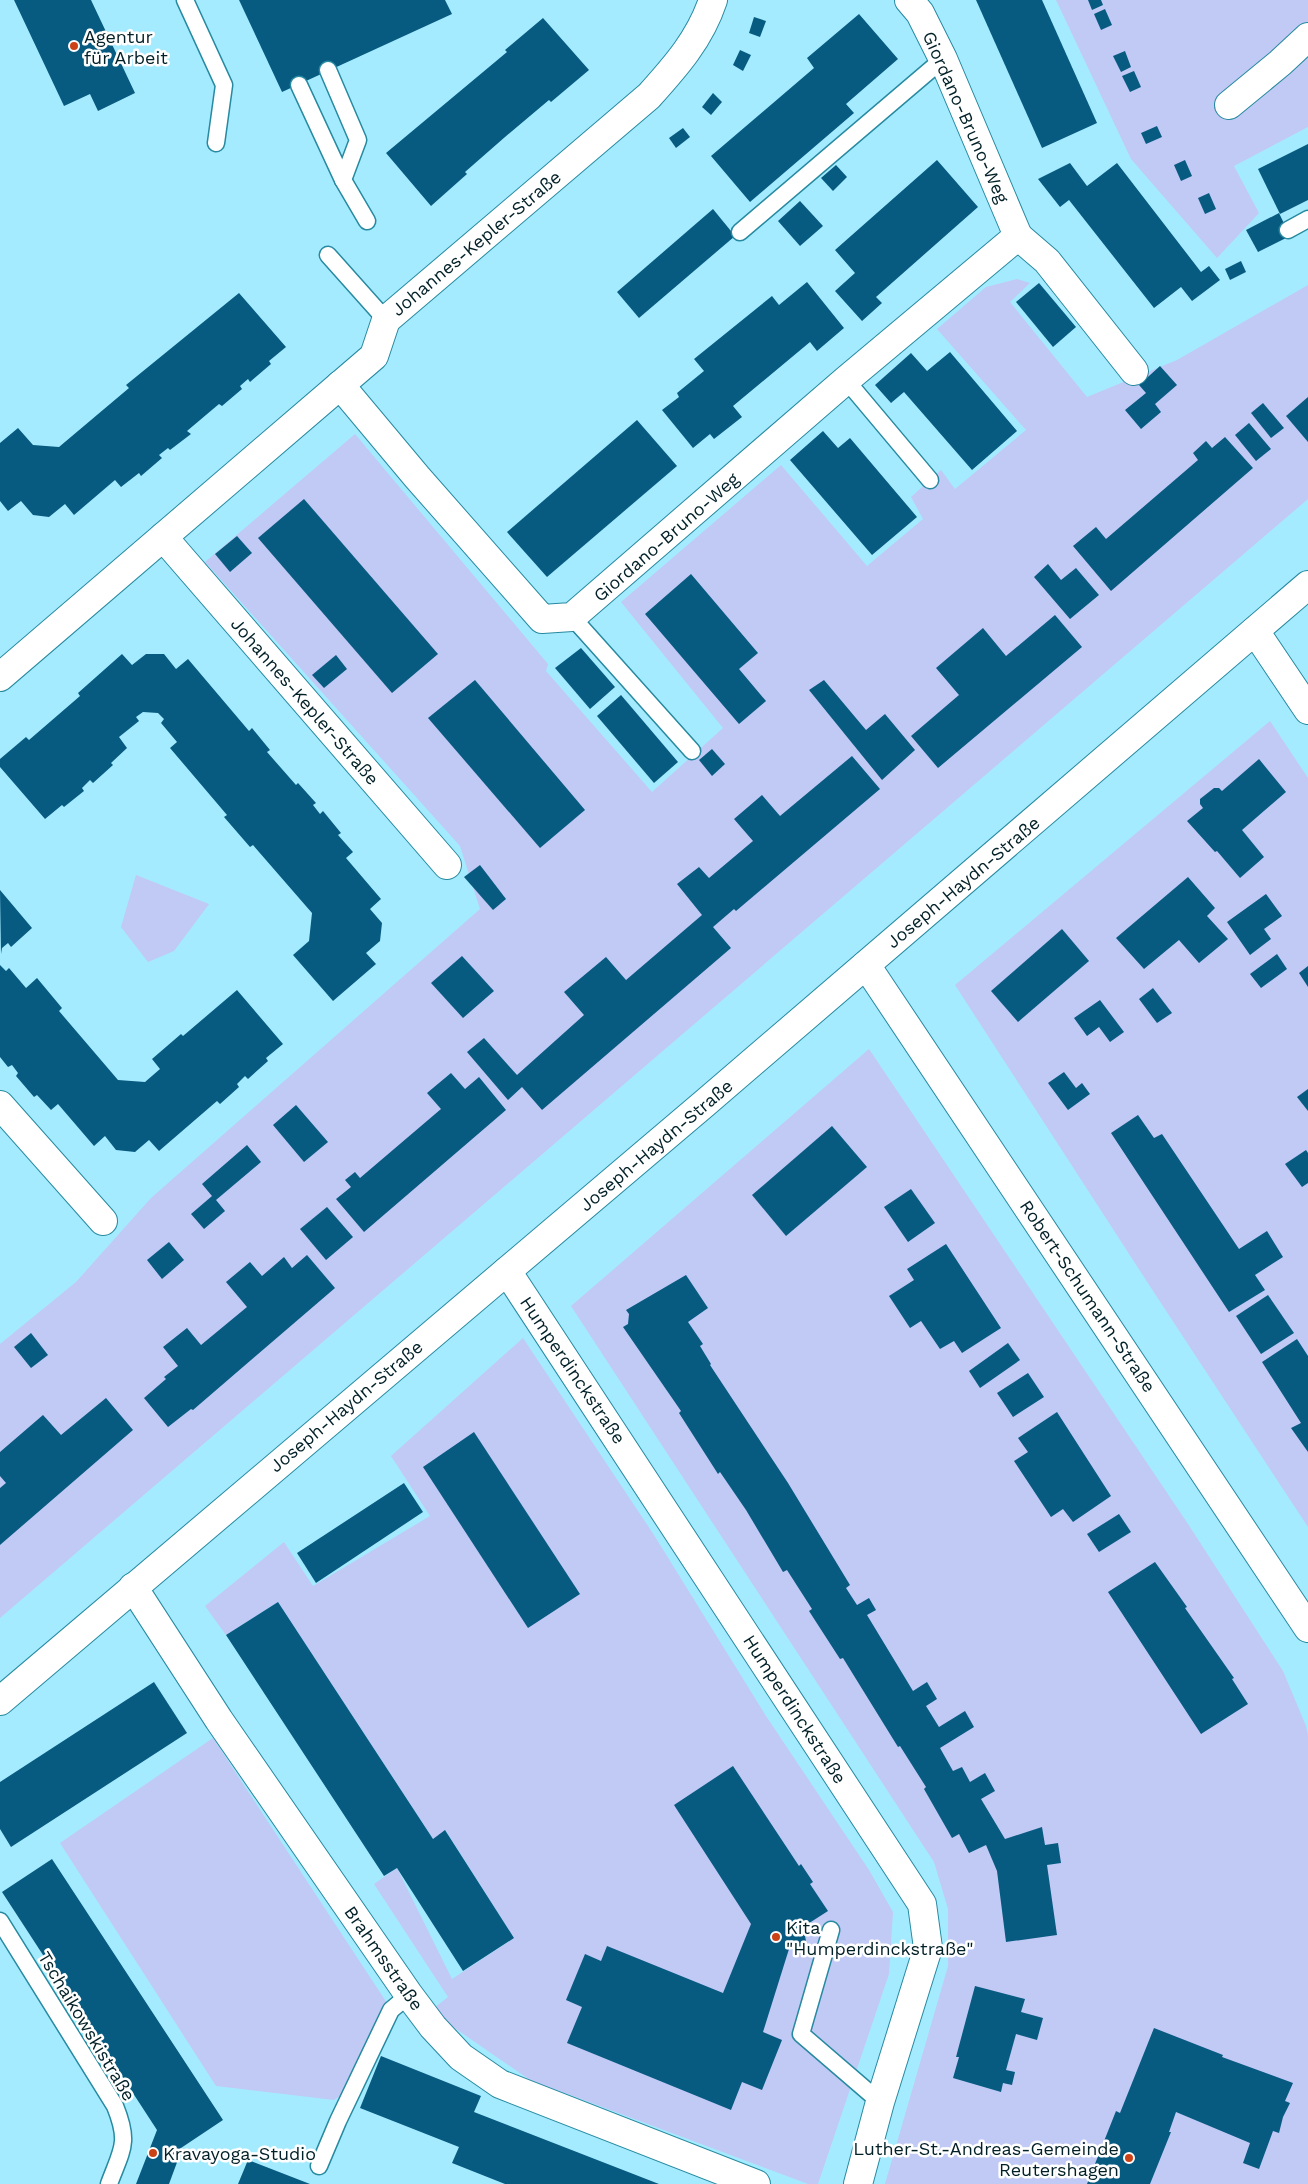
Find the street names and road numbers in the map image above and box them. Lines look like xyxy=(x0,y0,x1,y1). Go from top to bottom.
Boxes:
street label: Giordano-Bruno-Weg xyxy=(919,28,1014,206)
street label: Johannes-Kepler-Straße xyxy=(387,166,565,320)
street label: Giordano-Bruno-Weg xyxy=(589,468,743,606)
street label: Johannes-Kepler-Straße xyxy=(227,613,383,789)
street label: Joseph-Haydn-Straße xyxy=(882,812,1044,952)
street label: Joseph-Haydn-Straße xyxy=(575,1075,737,1215)
street label: Robert-Schumann-Straße xyxy=(1016,1196,1160,1396)
street label: Humperdinckstraße xyxy=(516,1292,630,1448)
street label: Joseph-Haydn-Straße xyxy=(265,1336,427,1476)
street label: Humperdinckstraße xyxy=(739,1631,851,1787)
street label: Brahmsstraße xyxy=(340,1902,428,2014)
street label: Tschaikowskistraße xyxy=(34,1948,140,2104)

